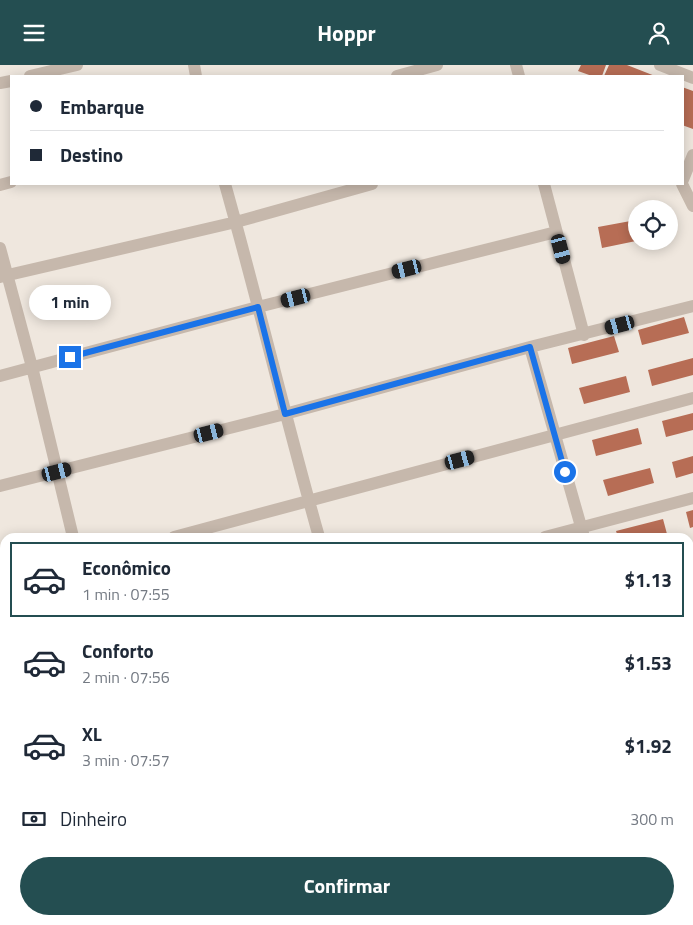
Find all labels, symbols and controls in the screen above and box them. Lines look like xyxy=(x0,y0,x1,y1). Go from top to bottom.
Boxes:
text: Hoppr xyxy=(317,16,376,50)
icon: menu xyxy=(20,19,48,47)
icon: person xyxy=(645,19,673,47)
text: Embarque xyxy=(60,92,144,121)
text: Destino xyxy=(60,140,123,169)
map controls xyxy=(628,200,678,250)
button: locate xyxy=(628,200,678,250)
car xyxy=(549,233,572,265)
car xyxy=(390,258,423,280)
callout: 1 min xyxy=(29,285,111,319)
car xyxy=(279,287,312,309)
text: 1 min xyxy=(51,290,89,314)
car xyxy=(603,314,636,336)
route end xyxy=(59,346,81,368)
car xyxy=(192,422,225,444)
car xyxy=(443,449,476,471)
car xyxy=(40,461,73,483)
route start xyxy=(554,461,576,483)
text: Econômico xyxy=(82,553,171,582)
icon: car xyxy=(22,557,67,602)
text: $1.13 xyxy=(625,565,672,594)
text: 1 min · 07:55 xyxy=(82,582,170,606)
text: Conforto xyxy=(82,636,154,665)
icon: car xyxy=(22,640,67,685)
text: $1.53 xyxy=(625,648,672,677)
text: 2 min · 07:56 xyxy=(82,665,170,689)
text: XL xyxy=(82,719,102,748)
icon: car xyxy=(22,723,67,768)
text: $1.92 xyxy=(625,731,672,760)
text: 3 min · 07:57 xyxy=(82,748,170,772)
text: Dinheiro xyxy=(60,804,127,833)
icon: cash xyxy=(20,805,48,833)
text: 300 m xyxy=(630,807,674,831)
button: Confirmar xyxy=(20,857,674,915)

